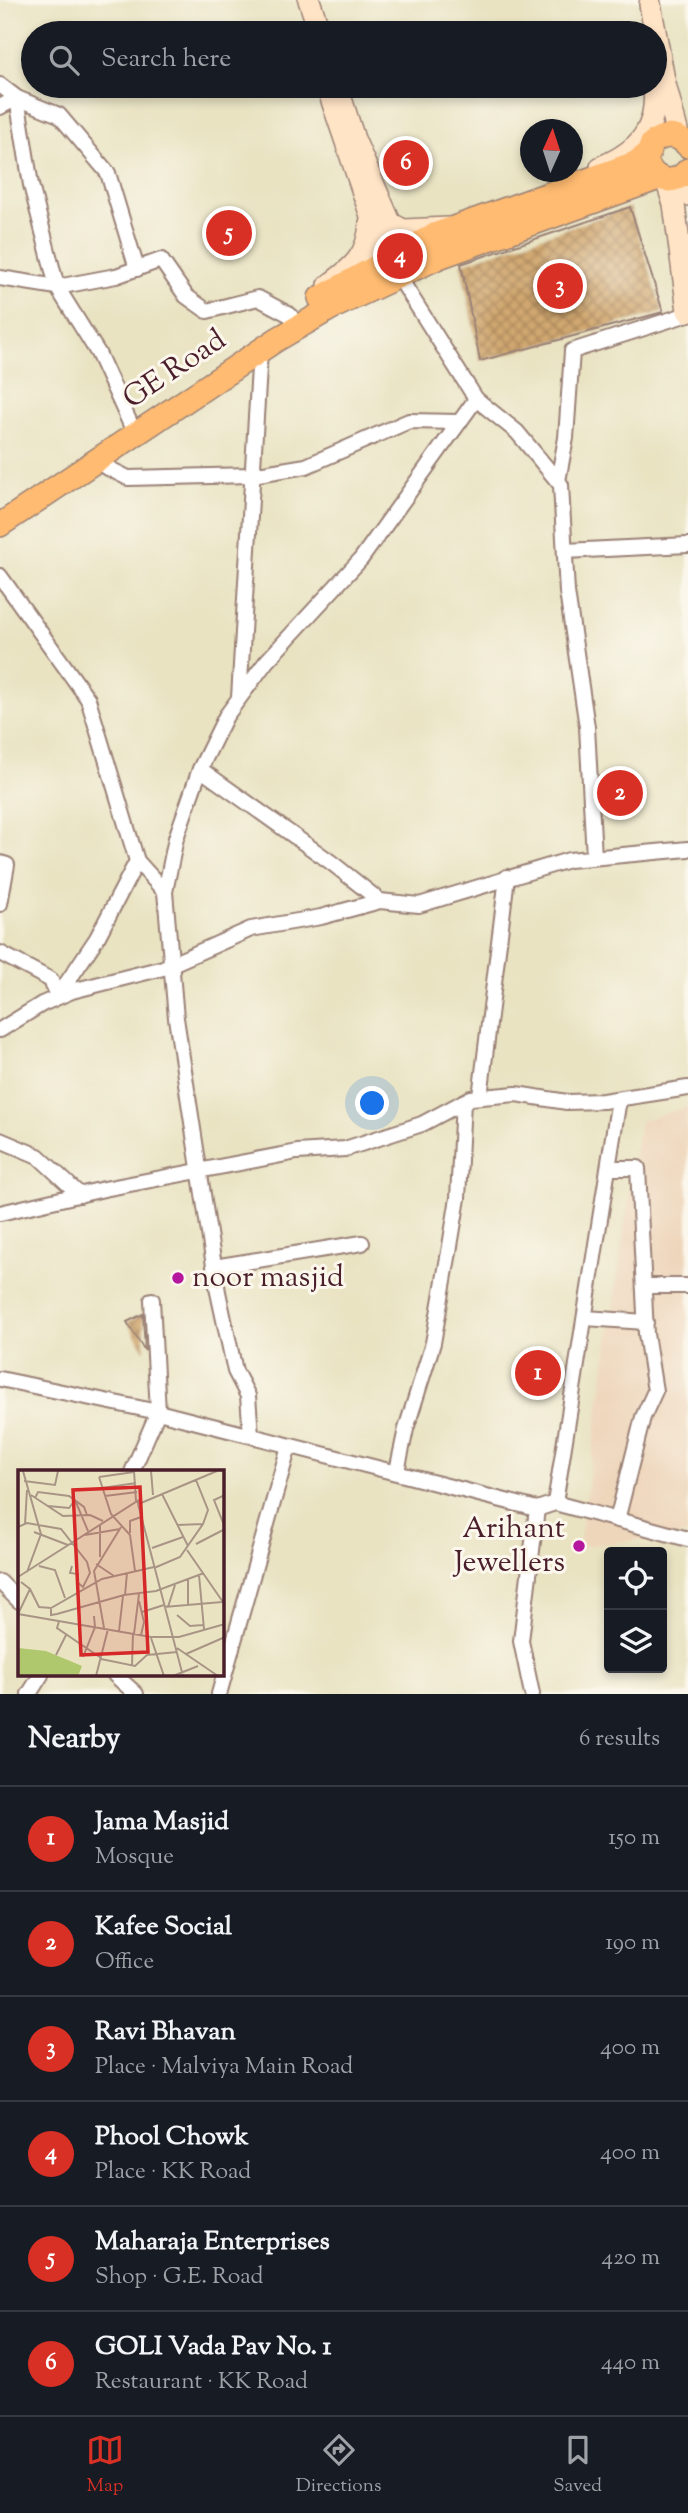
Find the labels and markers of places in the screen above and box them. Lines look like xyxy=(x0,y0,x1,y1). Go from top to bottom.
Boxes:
pin: 6 xyxy=(383,137,429,189)
pin: 5 xyxy=(206,207,252,259)
pin: 4 xyxy=(377,230,423,282)
pin: 3 xyxy=(537,260,583,312)
pin: 2 xyxy=(597,767,643,819)
place label: noor masjid xyxy=(192,1257,344,1300)
marker: noor masjid xyxy=(170,1270,186,1286)
pin: 1 xyxy=(515,1347,561,1399)
place label: Arihant Jewellers xyxy=(452,1508,565,1585)
marker: Arihant Jewellers xyxy=(571,1538,587,1554)

